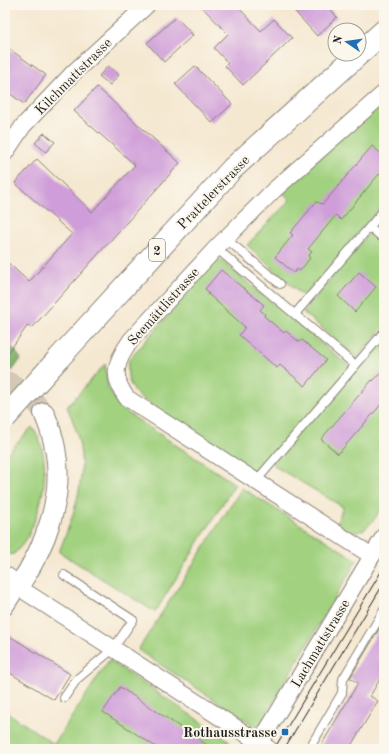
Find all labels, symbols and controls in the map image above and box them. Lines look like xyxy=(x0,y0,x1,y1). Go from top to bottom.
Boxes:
north arrow xyxy=(327,22,367,62)
text: N xyxy=(332,34,345,45)
street label: Kilchmattstrasse xyxy=(33,36,115,118)
street label: Prattelerstrasse xyxy=(175,153,252,232)
road number: 2 xyxy=(149,239,165,261)
street label: Seemättlistrasse xyxy=(125,265,202,348)
street label: Lachmattstrasse xyxy=(289,597,353,690)
place label: Rothausstrasse xyxy=(183,726,277,740)
marker: Rothausstrasse xyxy=(280,727,290,737)

